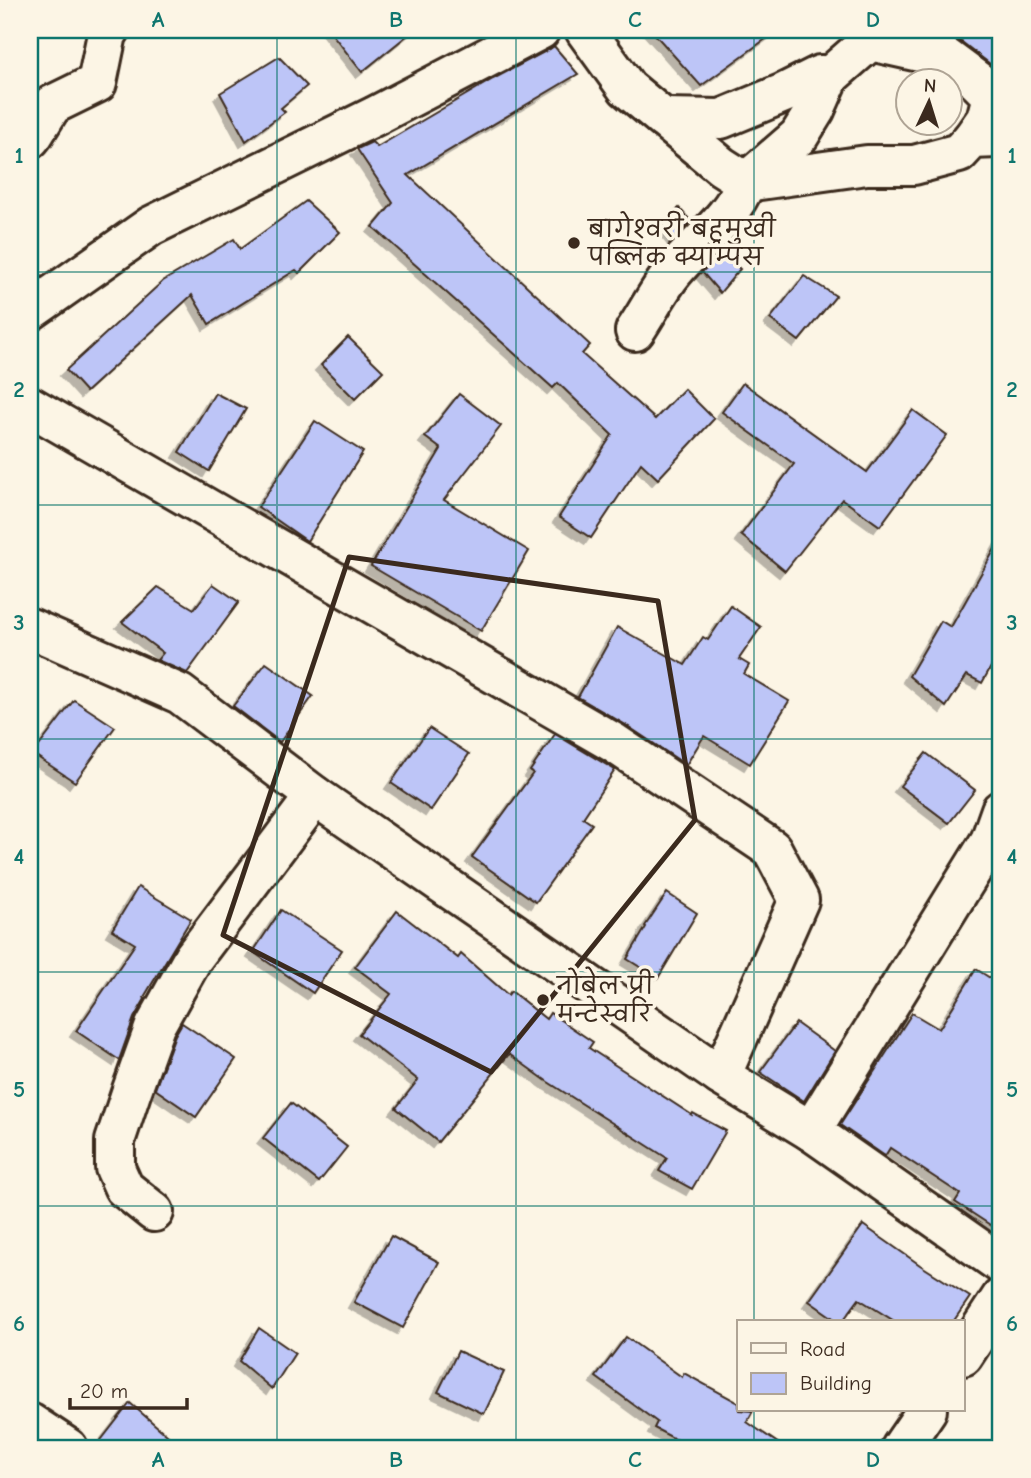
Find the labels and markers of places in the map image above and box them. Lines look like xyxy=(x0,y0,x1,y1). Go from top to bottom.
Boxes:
place label: बागेश्वरी बहुमुखी पब्लिक क्याम्पस xyxy=(586,210,777,271)
marker: बागेश्वरी बहुमुखी पब्लिक क्याम्पस xyxy=(566,235,582,251)
place label: नोबेल प्री मन्टेस्वरि xyxy=(555,966,655,1028)
marker: नोबेल प्री मन्टेस्वरि xyxy=(535,992,551,1008)

